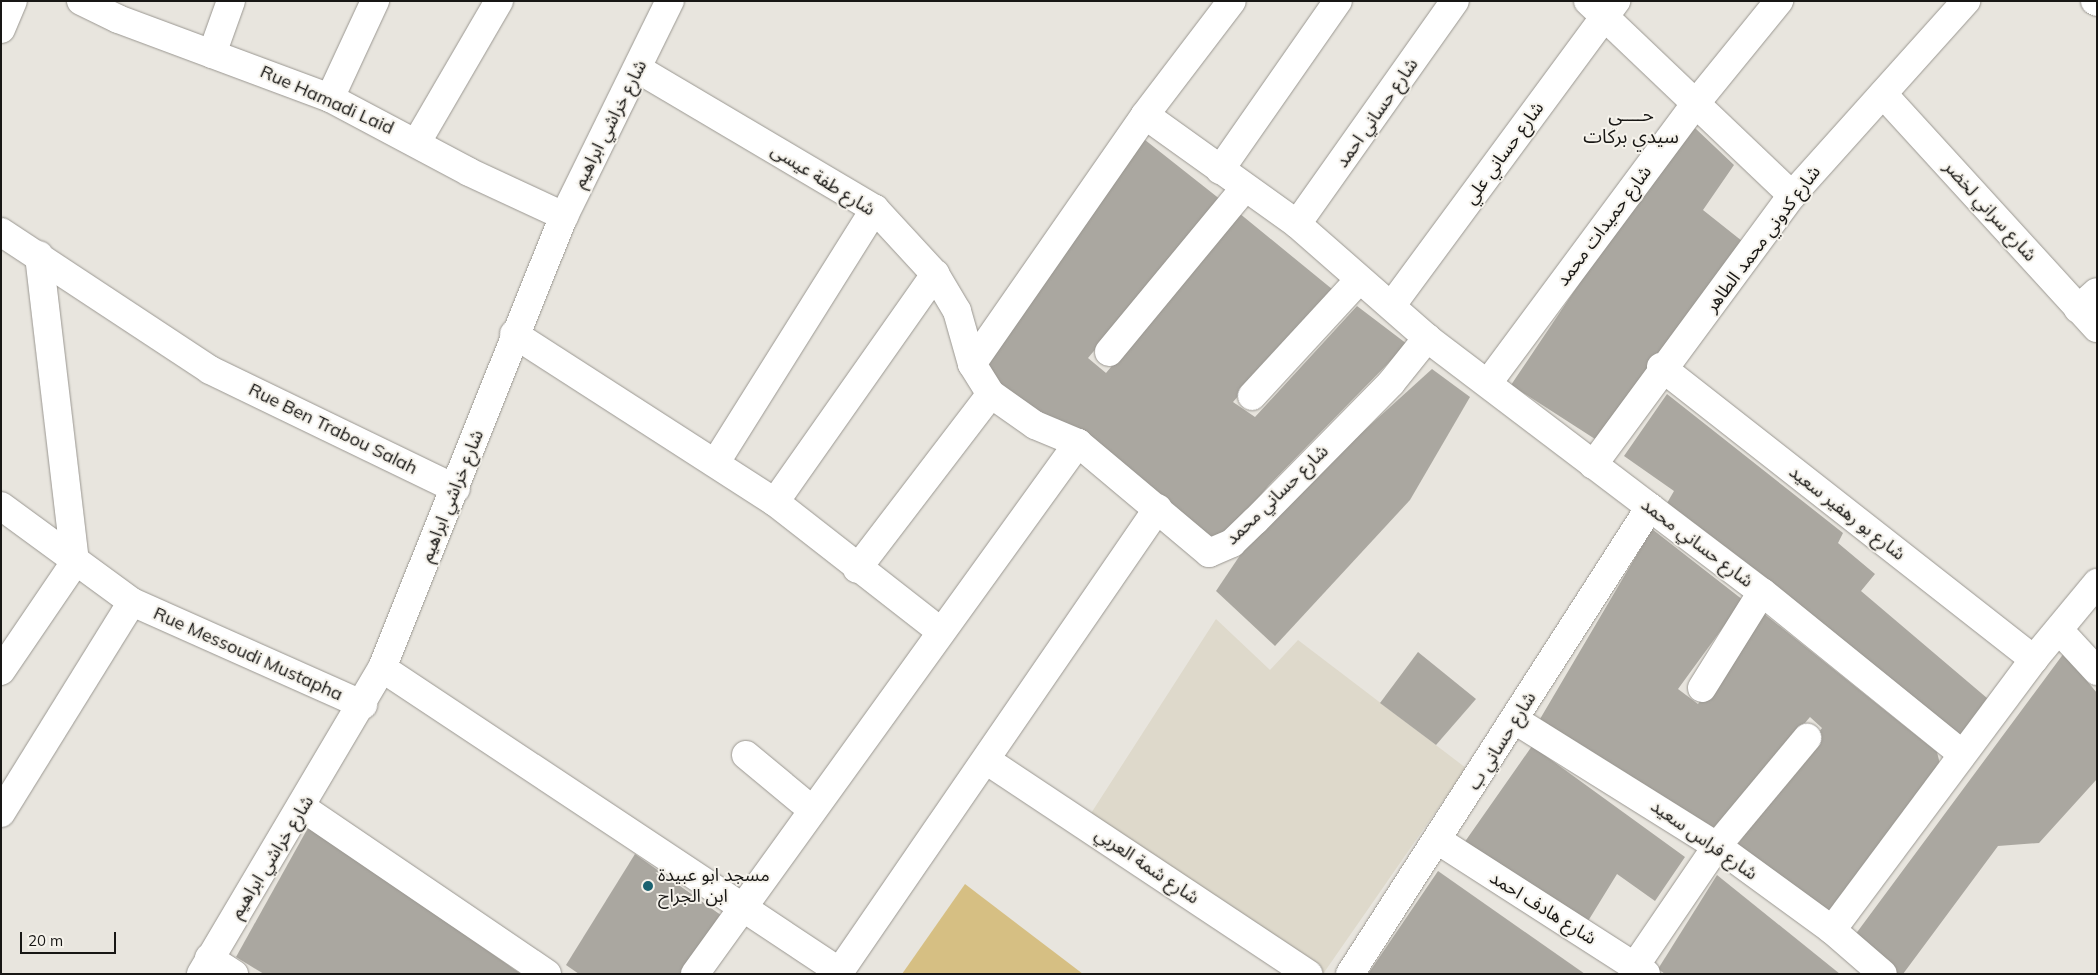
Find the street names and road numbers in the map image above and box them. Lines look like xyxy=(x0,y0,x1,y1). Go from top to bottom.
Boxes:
street label: شارع حساني احمد xyxy=(1331,54,1423,172)
street label: شارع خراشي ابراهيم xyxy=(568,56,652,192)
street label: Rue Hamadi Laid xyxy=(257,61,397,139)
street label: شارع حساني علي xyxy=(1460,98,1548,208)
street label: شارع طفة عيسى xyxy=(767,139,879,221)
street label: شارع سراني لخضر xyxy=(1939,156,2041,266)
street label: شارع حميدات محمد xyxy=(1552,162,1656,290)
street label: شارع كدوني محمد الطاهر xyxy=(1701,162,1825,316)
street label: Rue Ben Trabou Salah xyxy=(245,379,421,479)
street label: شارع خراشي ابراهيم xyxy=(416,427,488,565)
street label: شارع حساني محمد xyxy=(1221,440,1333,550)
street label: شارع بو رهفير سعيد xyxy=(1785,461,1909,565)
street label: شارع حساني محمد xyxy=(1637,494,1757,592)
street label: Rue Messoudi Mustapha xyxy=(150,602,346,706)
street label: شارع حساني ب xyxy=(1463,688,1541,794)
street label: شارع خراشي ابراهيم xyxy=(226,792,318,922)
street label: شارع فراس سعيد xyxy=(1647,795,1761,885)
street label: شارع شمة العربي xyxy=(1091,823,1203,909)
street label: شارع هادف احمد xyxy=(1486,867,1600,949)

